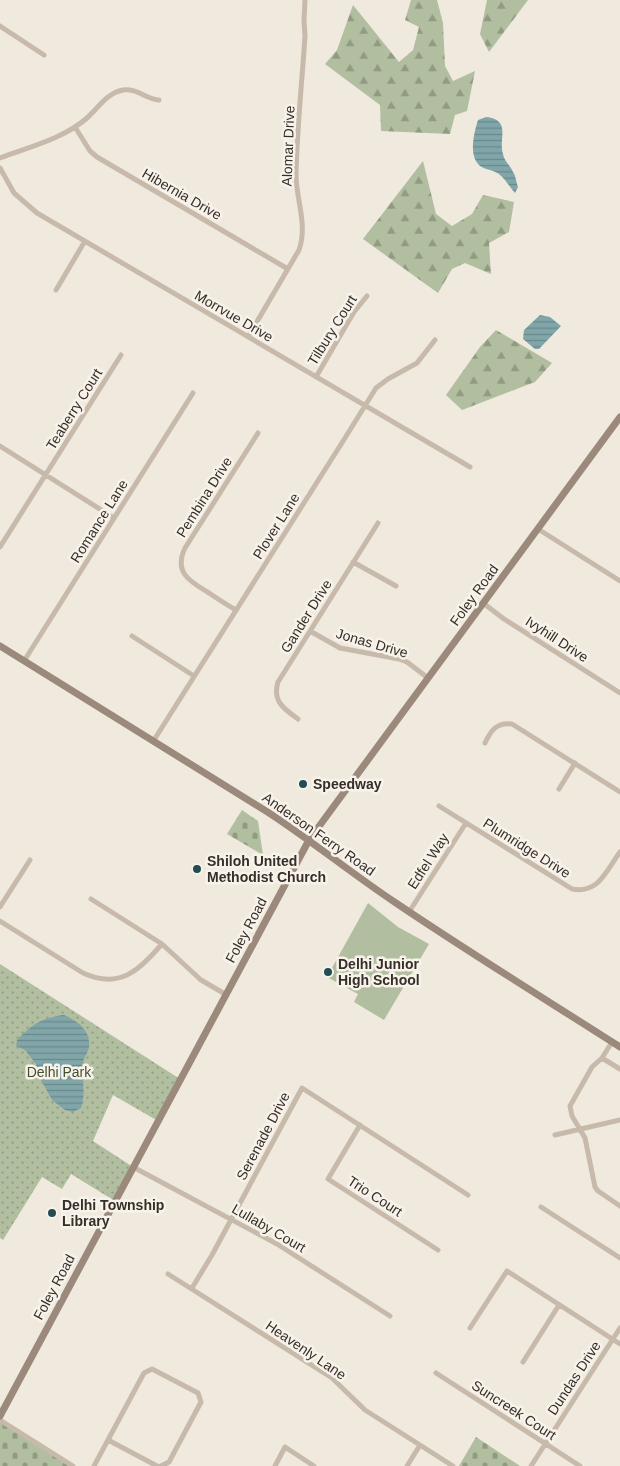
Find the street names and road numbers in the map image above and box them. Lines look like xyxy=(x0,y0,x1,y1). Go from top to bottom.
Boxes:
street label: Alomar Drive xyxy=(279,105,297,187)
street label: Hibernia Drive xyxy=(140,165,225,223)
street label: Morrvue Drive xyxy=(192,287,276,345)
street label: Tilbury Court xyxy=(304,292,360,368)
street label: Teaberry Court xyxy=(43,365,105,453)
street label: Pembina Drive xyxy=(173,454,235,540)
street label: Romance Lane xyxy=(67,476,131,566)
street label: Plover Lane xyxy=(249,490,303,562)
street label: Foley Road xyxy=(446,561,502,629)
street label: Gander Drive xyxy=(277,576,335,656)
street label: Ivyhill Drive xyxy=(523,613,592,665)
street label: Jonas Drive xyxy=(334,625,410,661)
street label: Anderson Ferry Road xyxy=(260,789,378,879)
street label: Plumridge Drive xyxy=(481,815,574,881)
street label: Edfel Way xyxy=(404,830,452,892)
street label: Foley Road xyxy=(222,895,270,965)
street label: Serenade Drive xyxy=(233,1089,293,1183)
street label: Trio Court xyxy=(345,1172,405,1220)
street label: Lullaby Court xyxy=(229,1200,309,1256)
street label: Foley Road xyxy=(30,1252,78,1322)
street label: Heavenly Lane xyxy=(263,1317,349,1383)
street label: Dundas Drive xyxy=(544,1338,604,1418)
street label: Suncreek Court xyxy=(469,1377,559,1443)

